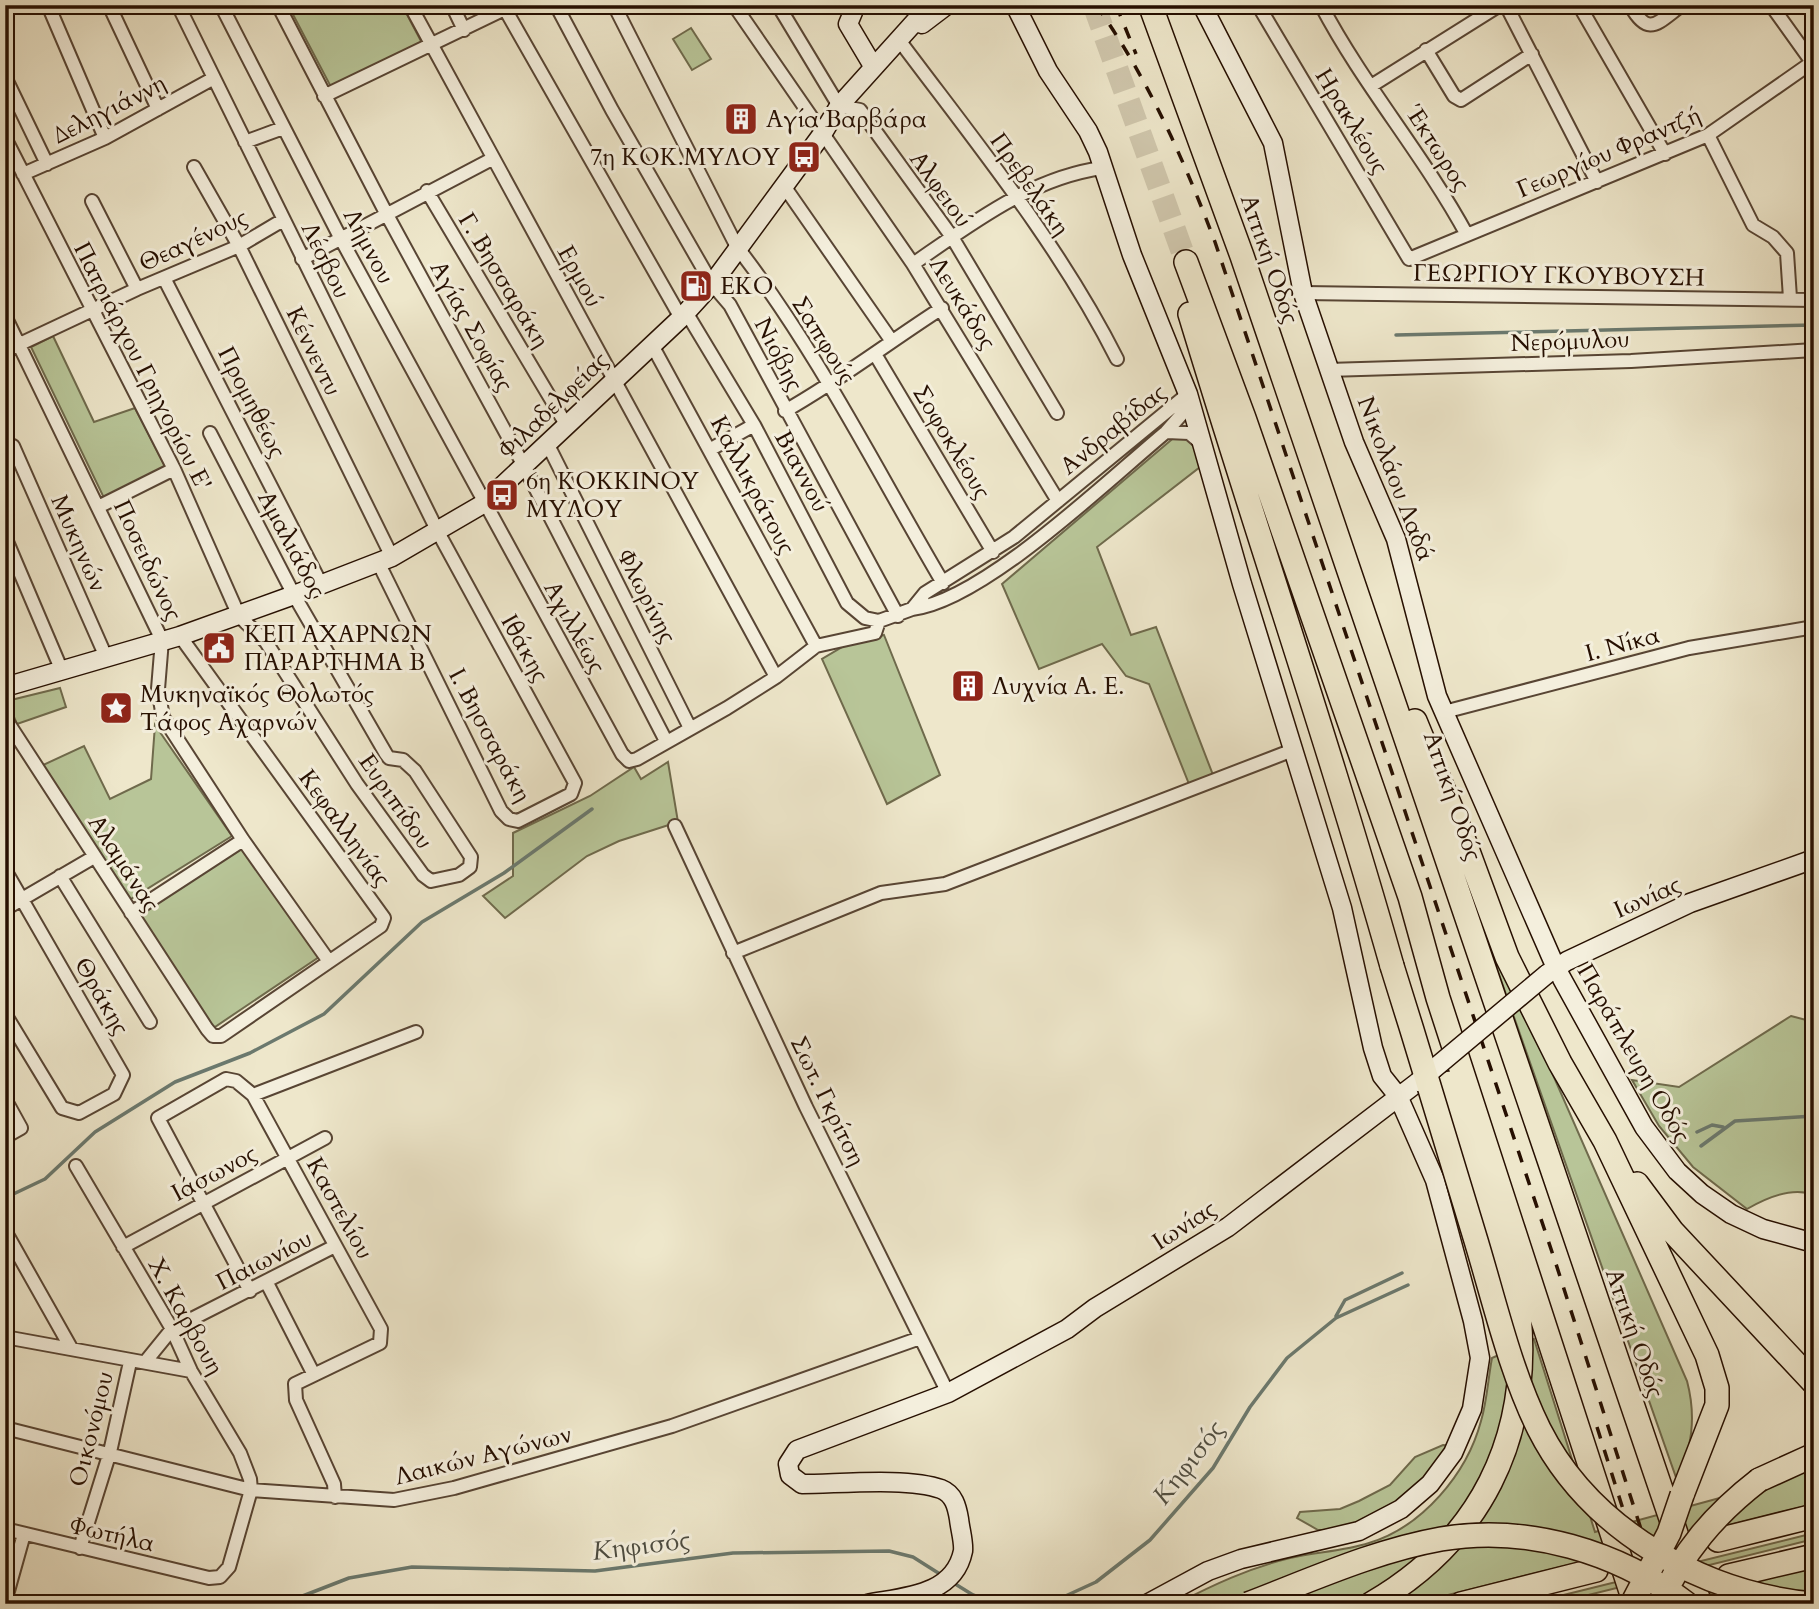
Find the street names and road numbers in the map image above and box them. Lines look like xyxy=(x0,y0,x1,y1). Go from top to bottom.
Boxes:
street label: Ηρακλέους xyxy=(1307,62,1396,180)
street label: Δεληγιάννη xyxy=(47,67,172,152)
street label: Έκτωρος xyxy=(1397,98,1478,198)
street label: Γεωργίου Φραντζή xyxy=(1512,99,1707,206)
street label: Πρεβελάκη xyxy=(982,126,1077,242)
street label: Αλφειού xyxy=(902,144,980,234)
street label: Αττική Οδός xyxy=(1232,190,1307,328)
street label: Θεαγένους xyxy=(134,201,253,280)
street label: Λήμνου xyxy=(335,203,402,290)
street label: Γ. Βησσαράκη xyxy=(450,206,557,354)
street label: Λέσβου xyxy=(293,216,358,304)
street label: Πατριάρχου Γρηγορίου E' xyxy=(65,236,220,496)
street label: Ερμού xyxy=(549,239,610,313)
street label: Λευκάδος xyxy=(921,251,1004,356)
street label: Αγίας Σοφίας xyxy=(422,255,521,398)
street label: ΓΕΩΡΓΙΟΥ ΓΚΟΥΒΟΥΣΗ xyxy=(1413,256,1705,295)
street label: Σαπφούς xyxy=(784,290,864,391)
street label: Κέννεντυ xyxy=(278,301,349,401)
street label: Νιόβης xyxy=(746,312,811,397)
street label: Νερόμυλου xyxy=(1510,323,1630,360)
street label: Προμηθέως xyxy=(209,341,294,464)
street label: Φιλαδελφείας xyxy=(491,344,616,466)
street label: Ανδραβίδας xyxy=(1053,376,1173,482)
street label: Σοφοκλέους xyxy=(905,379,999,505)
street label: Νικολάου Λαδά xyxy=(1349,392,1442,567)
street label: Καλλικράτους xyxy=(702,410,803,560)
street label: Βιαννού xyxy=(766,425,837,518)
street label: Αμαλιάδος xyxy=(250,485,334,603)
street label: Μυκηνών xyxy=(43,489,115,597)
street label: Ποσειδώνος xyxy=(105,494,190,626)
street label: Φλωρίνης xyxy=(609,544,684,649)
street label: Αχιλλέως xyxy=(536,575,613,679)
street label: Ιθάκης xyxy=(493,608,557,688)
street label: Ι. Νίκα xyxy=(1582,619,1663,670)
street label: Ι. Βησσαράκη xyxy=(440,662,539,808)
street label: Αττική Οδός xyxy=(1415,727,1490,865)
street label: Ευριπίδου xyxy=(351,747,441,856)
street label: Κεφαλληνίας xyxy=(291,763,398,894)
street label: Αλαμάνας xyxy=(80,808,167,918)
street label: Ιωνίας xyxy=(1608,868,1686,927)
street label: Θράκης xyxy=(66,951,137,1041)
street label: Παράπλευρη Οδός xyxy=(1569,958,1698,1149)
street label: Σωτ. Γκρίτση xyxy=(782,1031,873,1172)
street label: Ιάσωνος xyxy=(166,1137,263,1210)
street label: Καστελίου xyxy=(298,1151,381,1265)
street label: Ιωνίας xyxy=(1146,1192,1223,1258)
street label: Παιωνίου xyxy=(211,1222,318,1299)
street label: Χ. Καρβουη xyxy=(140,1252,231,1381)
street label: Αττική Οδός xyxy=(1597,1264,1672,1402)
street label: Οικονόμου xyxy=(61,1368,122,1490)
street label: Λαικών Αγώνων xyxy=(391,1418,575,1493)
street label: Φωτήλα xyxy=(67,1509,158,1560)

